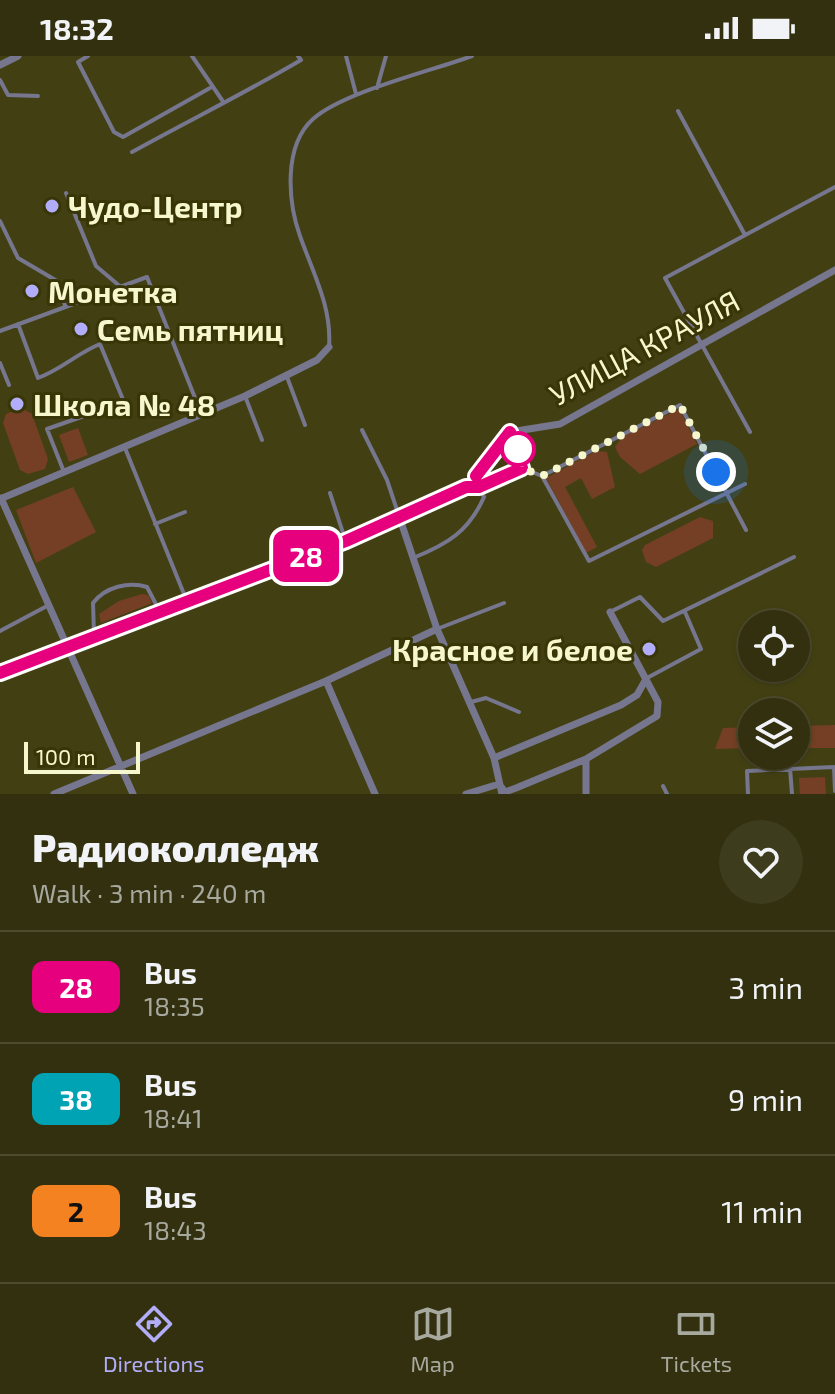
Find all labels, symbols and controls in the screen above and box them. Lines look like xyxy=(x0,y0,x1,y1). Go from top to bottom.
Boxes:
text: 18:32 xyxy=(40,10,114,46)
place label: Чудо-Центр xyxy=(68,188,243,225)
marker: Чудо-Центр xyxy=(43,197,61,215)
place label: Монетка xyxy=(48,273,178,309)
marker: Монетка xyxy=(23,282,41,300)
street label: УЛИЦА КРАУЛЯ xyxy=(543,282,745,412)
place label: Семь пятниц xyxy=(97,311,283,347)
marker: Семь пятниц xyxy=(72,320,90,338)
place label: Школа № 48 xyxy=(33,386,216,422)
marker: Школа № 48 xyxy=(8,395,26,413)
unlabelled marker xyxy=(501,432,535,466)
your location xyxy=(696,452,736,492)
line badge: 28 xyxy=(270,530,342,582)
text: 28 xyxy=(289,539,323,573)
map controls xyxy=(738,610,810,770)
button: locate xyxy=(738,610,810,682)
place label: Красное и белое xyxy=(392,631,633,667)
marker: Красное и белое xyxy=(640,640,658,658)
button: layers xyxy=(738,698,810,770)
scale bar xyxy=(24,738,140,774)
text: 100 m xyxy=(36,743,95,769)
button: heart xyxy=(719,820,803,904)
text: Радиоколледж xyxy=(32,824,319,870)
text: Walk · 3 min · 240 m xyxy=(32,877,266,908)
text: Bus xyxy=(144,954,197,990)
text: 3 min xyxy=(728,969,803,1005)
text: 28 xyxy=(59,970,93,1004)
text: 18:35 xyxy=(144,990,205,1021)
text: Bus xyxy=(144,1066,197,1102)
text: 9 min xyxy=(728,1081,803,1117)
text: 38 xyxy=(59,1082,93,1116)
text: 18:41 xyxy=(144,1102,203,1133)
text: Bus xyxy=(144,1178,197,1214)
text: 11 min xyxy=(721,1193,803,1229)
text: 2 xyxy=(68,1194,84,1228)
text: 18:43 xyxy=(144,1214,207,1245)
tab: Directions xyxy=(103,1302,204,1376)
tab: Map xyxy=(411,1302,455,1376)
tab: Tickets xyxy=(661,1302,732,1376)

